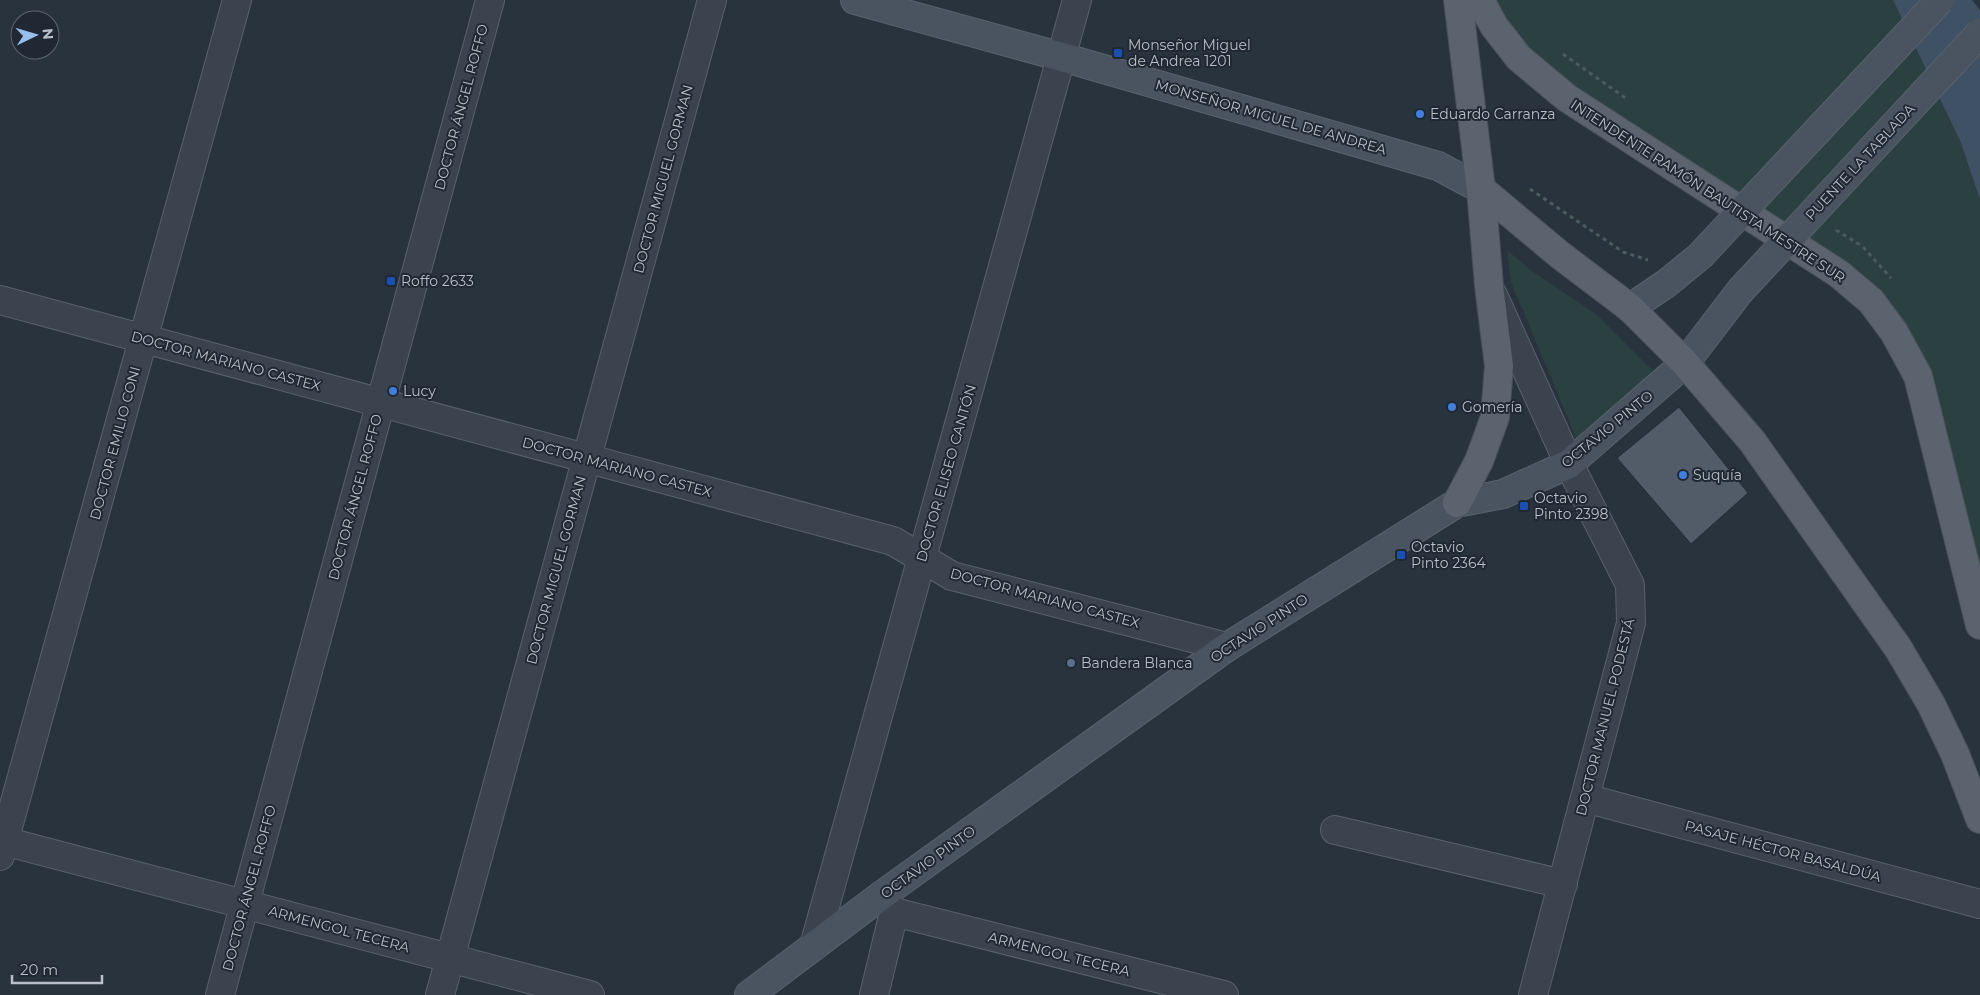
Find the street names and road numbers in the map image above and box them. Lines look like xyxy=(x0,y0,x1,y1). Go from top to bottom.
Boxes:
street label: DOCTOR ÁNGEL ROFFO xyxy=(430,22,492,192)
street label: MONSEÑOR MIGUEL DE ANDREA xyxy=(1154,75,1389,159)
street label: DOCTOR MIGUEL GORMAN xyxy=(629,83,697,275)
street label: INTENDENTE RAMÓN BAUTISTA MESTRE SUR xyxy=(1567,95,1849,287)
street label: PUENTE LA TABLADA xyxy=(1801,99,1919,224)
street label: DOCTOR MARIANO CASTEX xyxy=(129,327,323,395)
street label: DOCTOR EMILIO CONI xyxy=(86,364,144,522)
street label: DOCTOR ELISEO CANTÓN xyxy=(912,382,980,564)
street label: OCTAVIO PINTO xyxy=(1557,386,1657,472)
street label: DOCTOR ÁNGEL ROFFO xyxy=(324,412,386,582)
street label: DOCTOR MARIANO CASTEX xyxy=(520,433,714,501)
street label: DOCTOR MIGUEL GORMAN xyxy=(522,474,590,666)
street label: DOCTOR MARIANO CASTEX xyxy=(948,564,1142,632)
street label: OCTAVIO PINTO xyxy=(1207,590,1311,666)
street label: DOCTOR MANUEL PODESTÁ xyxy=(1572,616,1638,817)
street label: DOCTOR ÁNGEL ROFFO xyxy=(218,803,280,973)
street label: PASAJE HÉCTOR BASALDÚA xyxy=(1683,816,1884,886)
street label: OCTAVIO PINTO xyxy=(877,821,979,902)
street label: ARMENGOL TECERA xyxy=(266,901,413,957)
street label: ARMENGOL TECERA xyxy=(986,928,1133,981)

